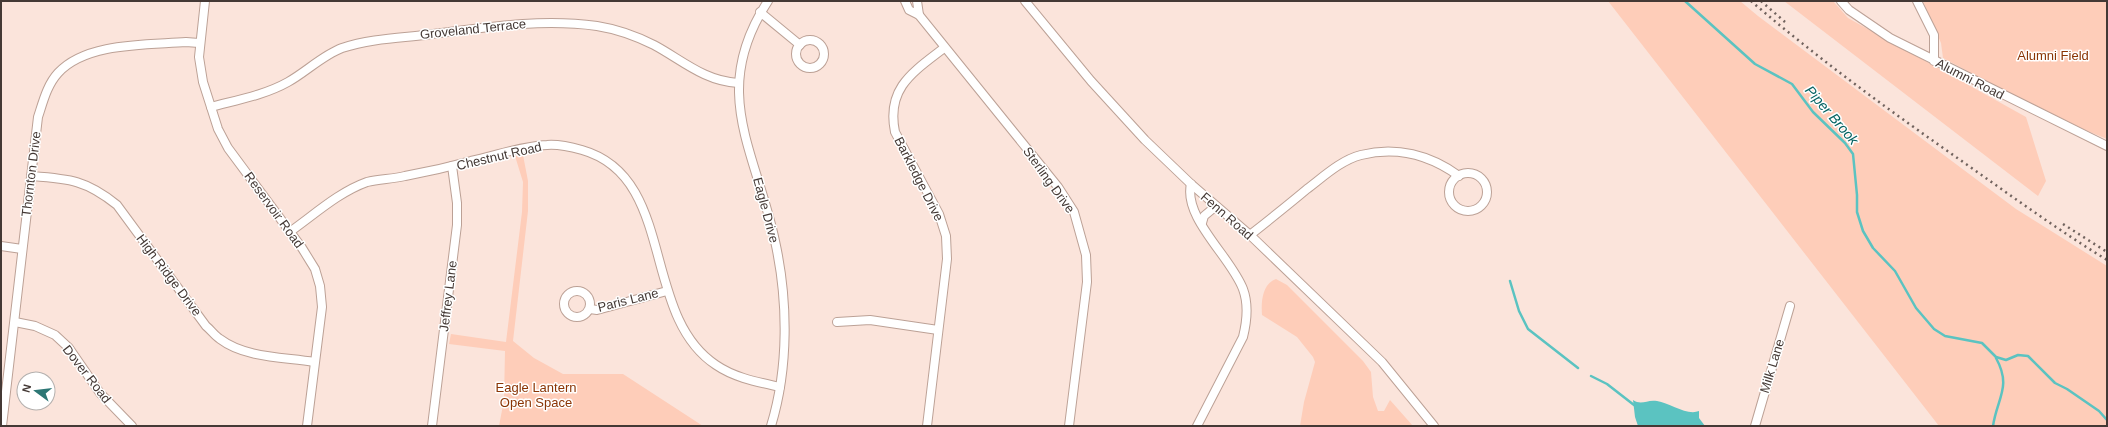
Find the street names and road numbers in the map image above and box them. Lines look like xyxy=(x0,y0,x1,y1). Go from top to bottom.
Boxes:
street label: Groveland Terrace xyxy=(419,16,527,42)
street label: Alumni Road xyxy=(1933,55,2007,103)
street label: Thornton Drive xyxy=(18,130,44,218)
street label: Barkledge Drive xyxy=(891,134,947,224)
street label: Chestnut Road xyxy=(455,139,543,173)
street label: Sterling Drive xyxy=(1020,144,1078,216)
street label: Reservoir Road xyxy=(241,169,307,251)
street label: Eagle Drive xyxy=(750,176,782,244)
street label: Fenn Road xyxy=(1198,189,1256,243)
street label: High Ridge Drive xyxy=(133,231,205,319)
street label: Jeffrey Lane xyxy=(436,260,460,332)
street label: Paris Lane xyxy=(596,285,660,315)
street label: Milk Lane xyxy=(1757,337,1787,395)
street label: Dover Road xyxy=(60,342,114,406)

